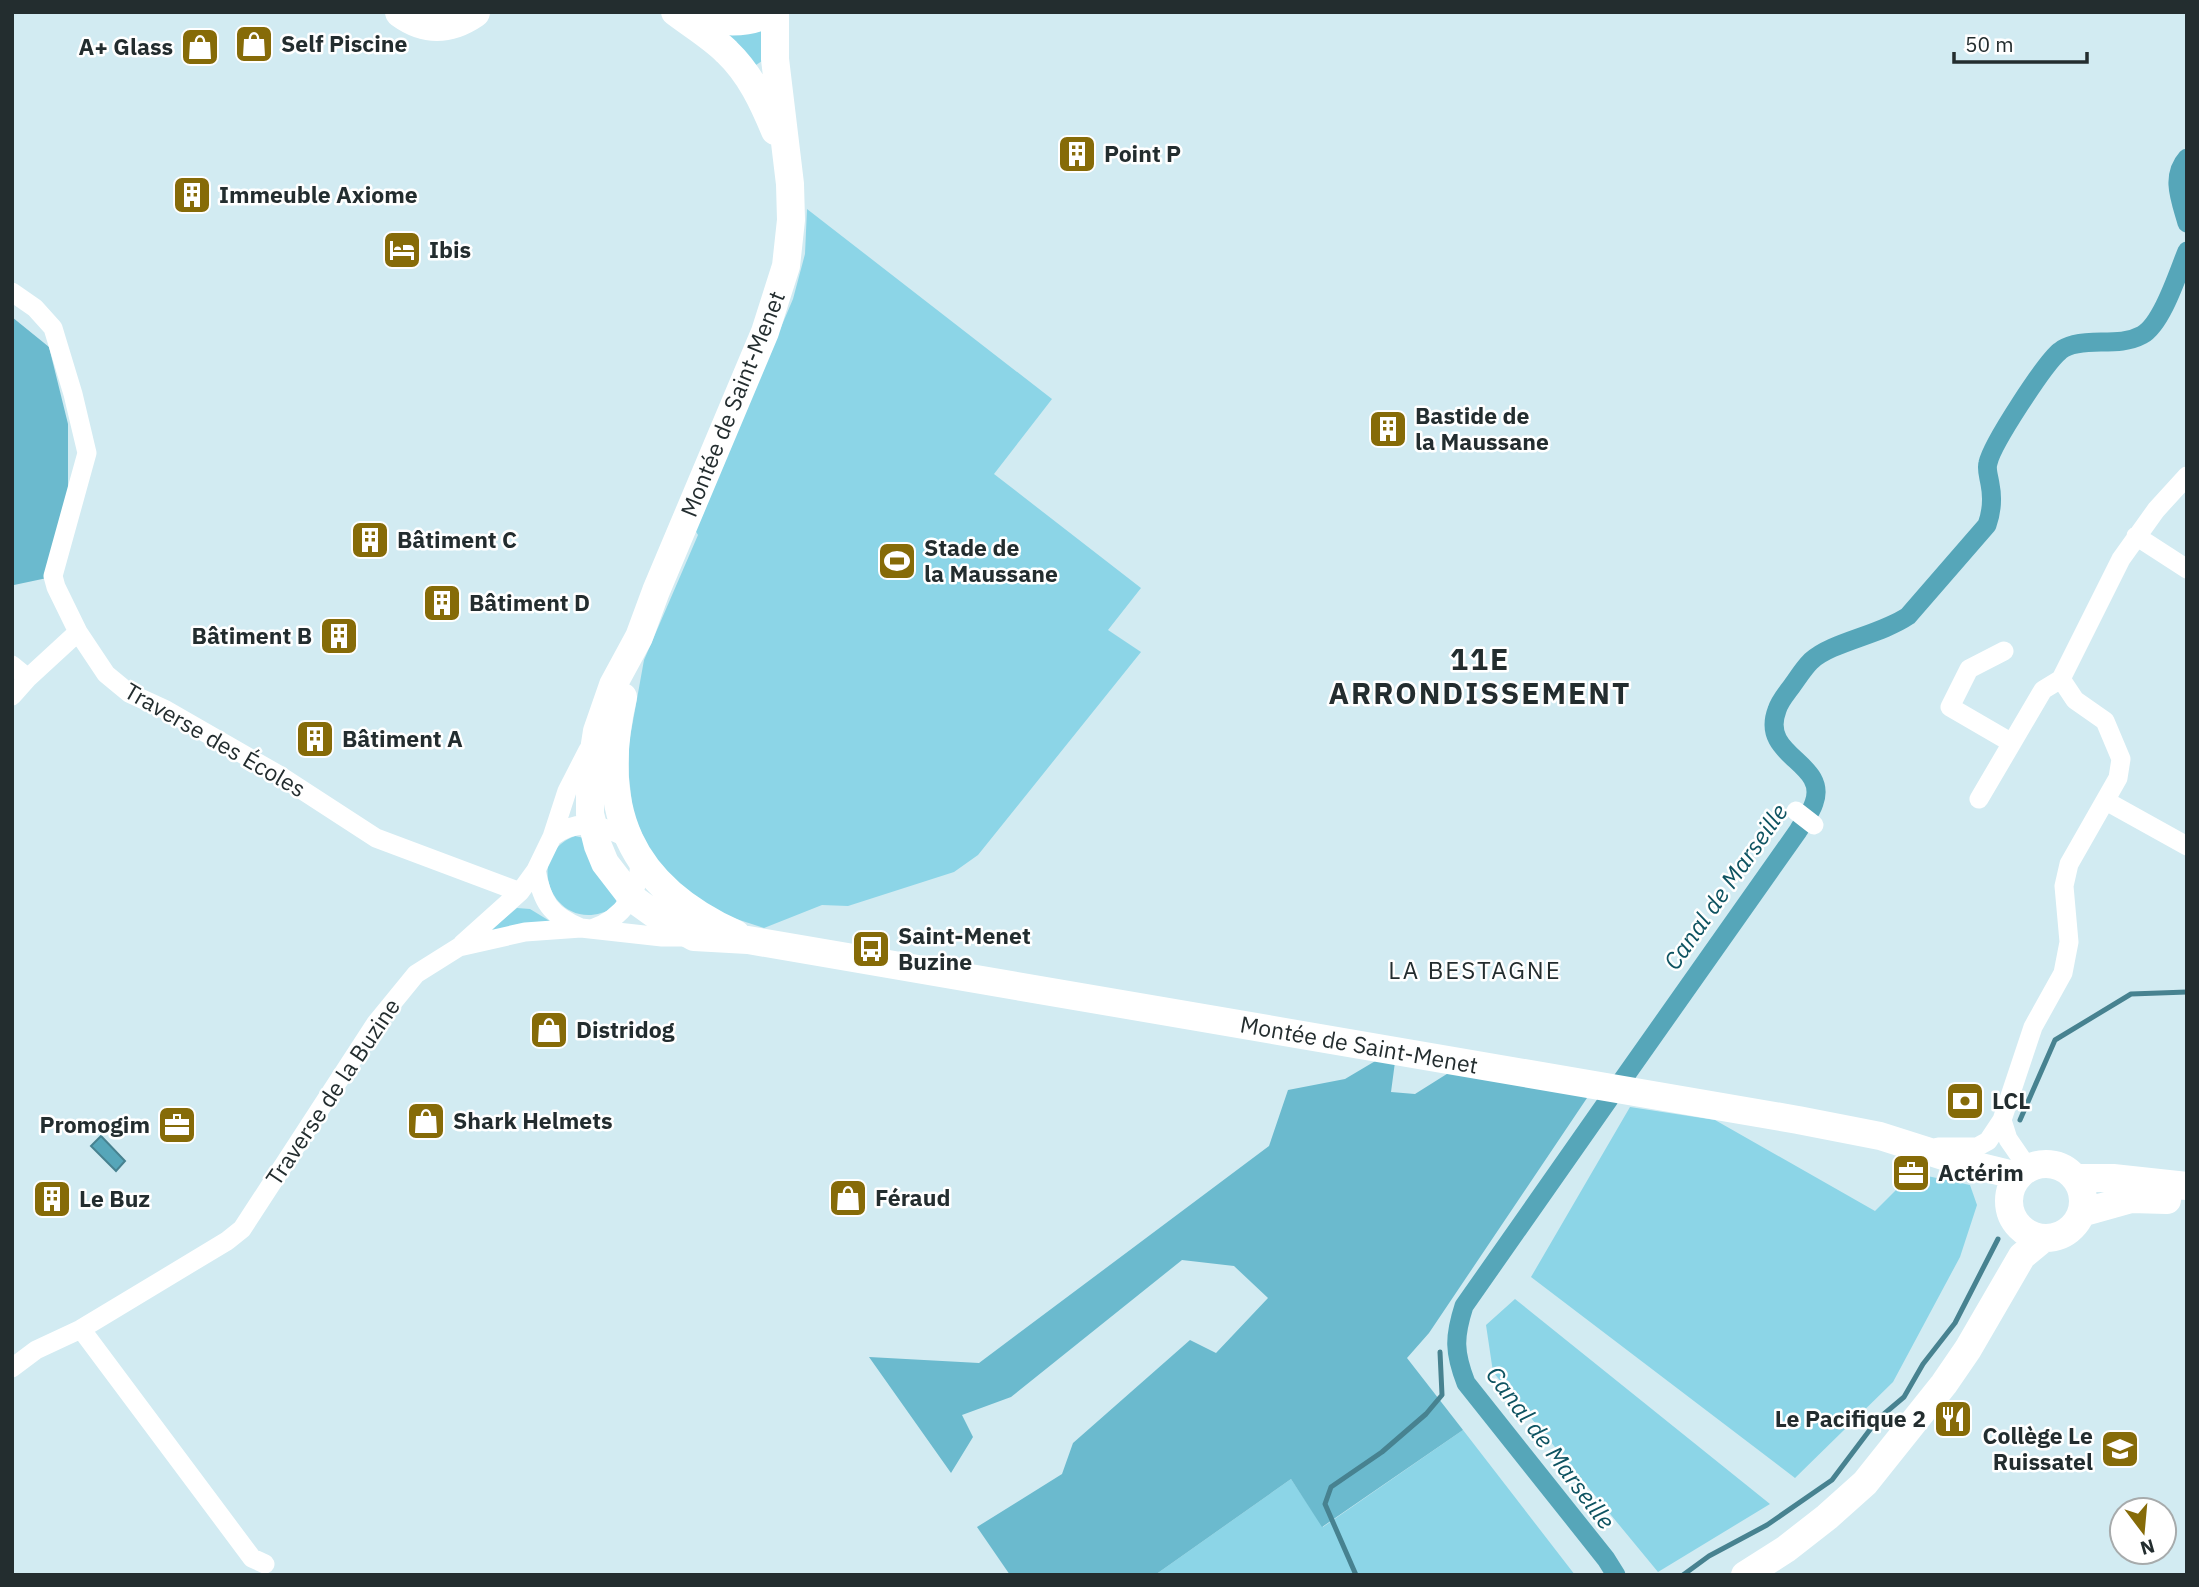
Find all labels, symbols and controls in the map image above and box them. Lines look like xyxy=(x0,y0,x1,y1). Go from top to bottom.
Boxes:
scale bar xyxy=(1954,21,2087,65)
shop icon: Self Piscine xyxy=(233,23,275,65)
shop icon: A+ Glass xyxy=(179,26,221,68)
place label: Self Piscine xyxy=(281,28,407,58)
text: 50 m xyxy=(1965,30,2014,58)
place label: A+ Glass xyxy=(78,31,173,61)
building icon: Point P xyxy=(1056,133,1098,175)
place label: Point P xyxy=(1104,138,1181,168)
building icon: Immeuble Axiome xyxy=(171,174,213,216)
place label: Immeuble Axiome xyxy=(219,179,418,209)
hotel icon: Ibis xyxy=(381,229,423,271)
place label: Ibis xyxy=(429,234,471,264)
street label: Montée de Saint-Menet xyxy=(673,286,791,521)
place label: Bastide de la Maussane xyxy=(1415,400,1549,456)
building icon: Bastide de la Maussane xyxy=(1367,408,1409,450)
building icon: Bâtiment C xyxy=(349,519,391,561)
place label: Bâtiment C xyxy=(397,524,517,554)
place label: Stade de la Maussane xyxy=(924,532,1058,588)
sports icon: Stade de la Maussane xyxy=(876,540,918,582)
building icon: Bâtiment D xyxy=(421,582,463,624)
place label: Bâtiment D xyxy=(469,587,590,617)
building icon: Bâtiment B xyxy=(318,615,360,657)
place label: Bâtiment B xyxy=(192,620,312,650)
district label: 11E ARRONDISSEMENT xyxy=(1329,639,1631,712)
street label: Traverse des Écoles xyxy=(120,675,311,803)
building icon: Bâtiment A xyxy=(294,718,336,760)
place label: Bâtiment A xyxy=(342,723,463,753)
water label: Canal de Marseille xyxy=(1656,797,1794,976)
place label: Saint-Menet Buzine xyxy=(898,920,1031,976)
bus stop icon: Saint-Menet Buzine xyxy=(850,928,892,970)
district label: LA BESTAGNE xyxy=(1388,954,1562,986)
street label: Traverse de la Buzine xyxy=(258,992,406,1191)
street label: Montée de Saint-Menet xyxy=(1238,1008,1480,1080)
shop icon: Distridog xyxy=(528,1009,570,1051)
place label: Distridog xyxy=(576,1014,675,1044)
bank icon: LCL xyxy=(1944,1080,1986,1122)
place label: LCL xyxy=(1992,1085,2030,1115)
shop icon: Shark Helmets xyxy=(405,1100,447,1142)
office icon: Promogim xyxy=(156,1104,198,1146)
place label: Shark Helmets xyxy=(453,1105,613,1135)
place label: Promogim xyxy=(40,1109,150,1139)
office icon: Actérim xyxy=(1890,1152,1932,1194)
place label: Actérim xyxy=(1938,1157,2024,1187)
shop icon: Féraud xyxy=(827,1177,869,1219)
building icon: Le Buz xyxy=(31,1178,73,1220)
place label: Féraud xyxy=(875,1182,950,1212)
place label: Le Buz xyxy=(79,1183,150,1213)
water label: Canal de Marseille xyxy=(1479,1360,1623,1535)
restaurant icon: Le Pacifique 2 xyxy=(1932,1398,1974,1440)
place label: Le Pacifique 2 xyxy=(1775,1403,1926,1433)
place label: Collège Le Ruissatel xyxy=(1983,1420,2093,1476)
school or university icon: Collège Le Ruissatel xyxy=(2099,1428,2141,1470)
north arrow xyxy=(2108,1496,2178,1566)
text: N xyxy=(2138,1534,2158,1561)

